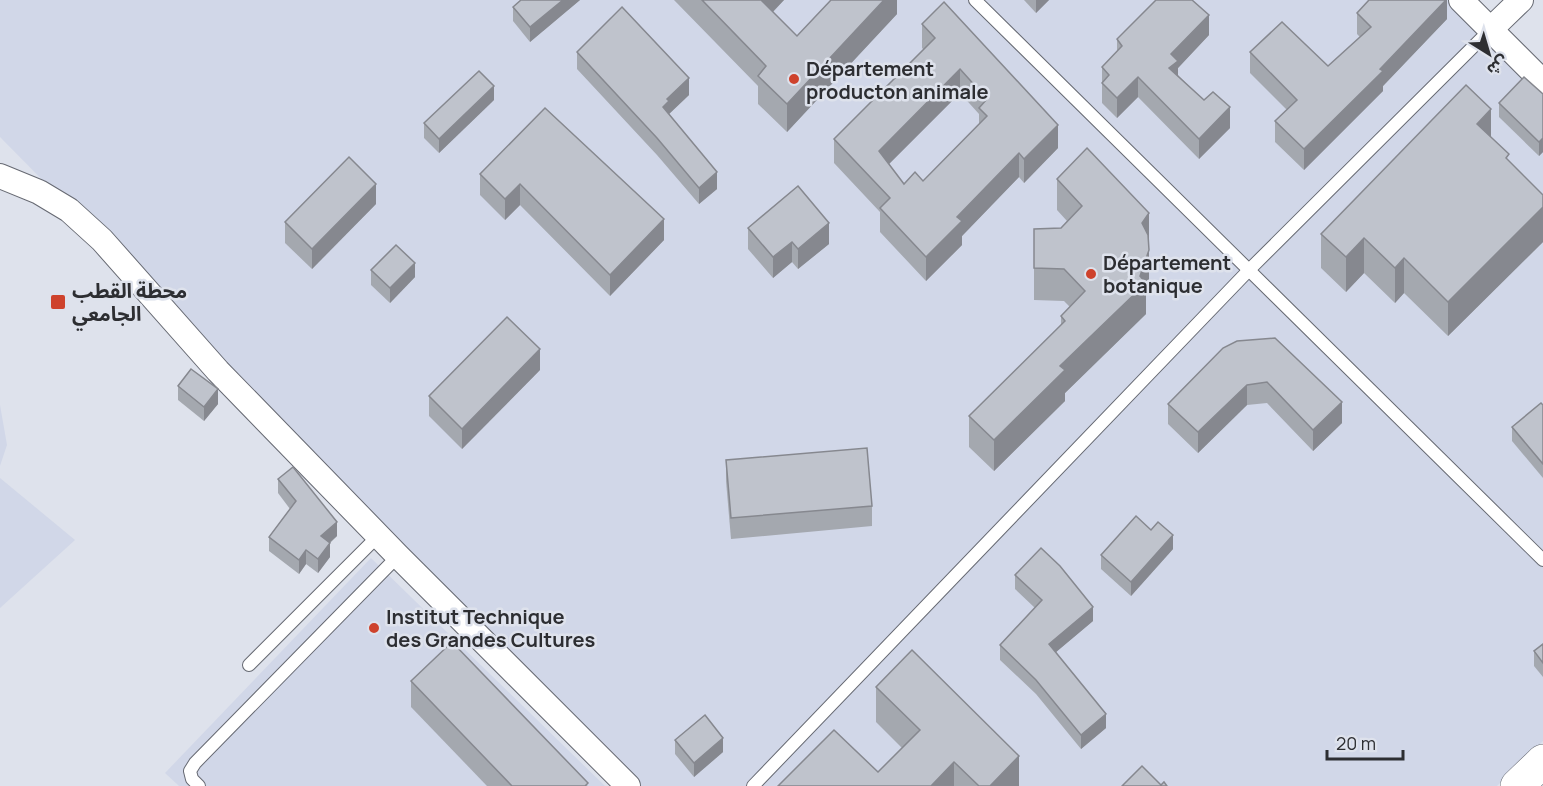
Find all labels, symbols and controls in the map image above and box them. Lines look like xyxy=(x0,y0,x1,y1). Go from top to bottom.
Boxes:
north arrow xyxy=(1459,24,1519,84)
text: ش xyxy=(1483,51,1513,81)
place label: Département producton animale xyxy=(806,55,989,105)
marker: Département producton animale xyxy=(787,72,801,86)
place label: Département botanique xyxy=(1103,249,1231,299)
marker: Département botanique xyxy=(1084,267,1098,281)
place label: محطة القطب الجامعي xyxy=(72,277,187,330)
marker: محطة القطب الجامعي xyxy=(49,293,67,311)
place label: Institut Technique des Grandes Cultures xyxy=(386,603,596,653)
marker: Institut Technique des Grandes Cultures xyxy=(367,621,381,635)
scale bar xyxy=(1327,723,1404,761)
text: 20 m xyxy=(1336,731,1376,755)

